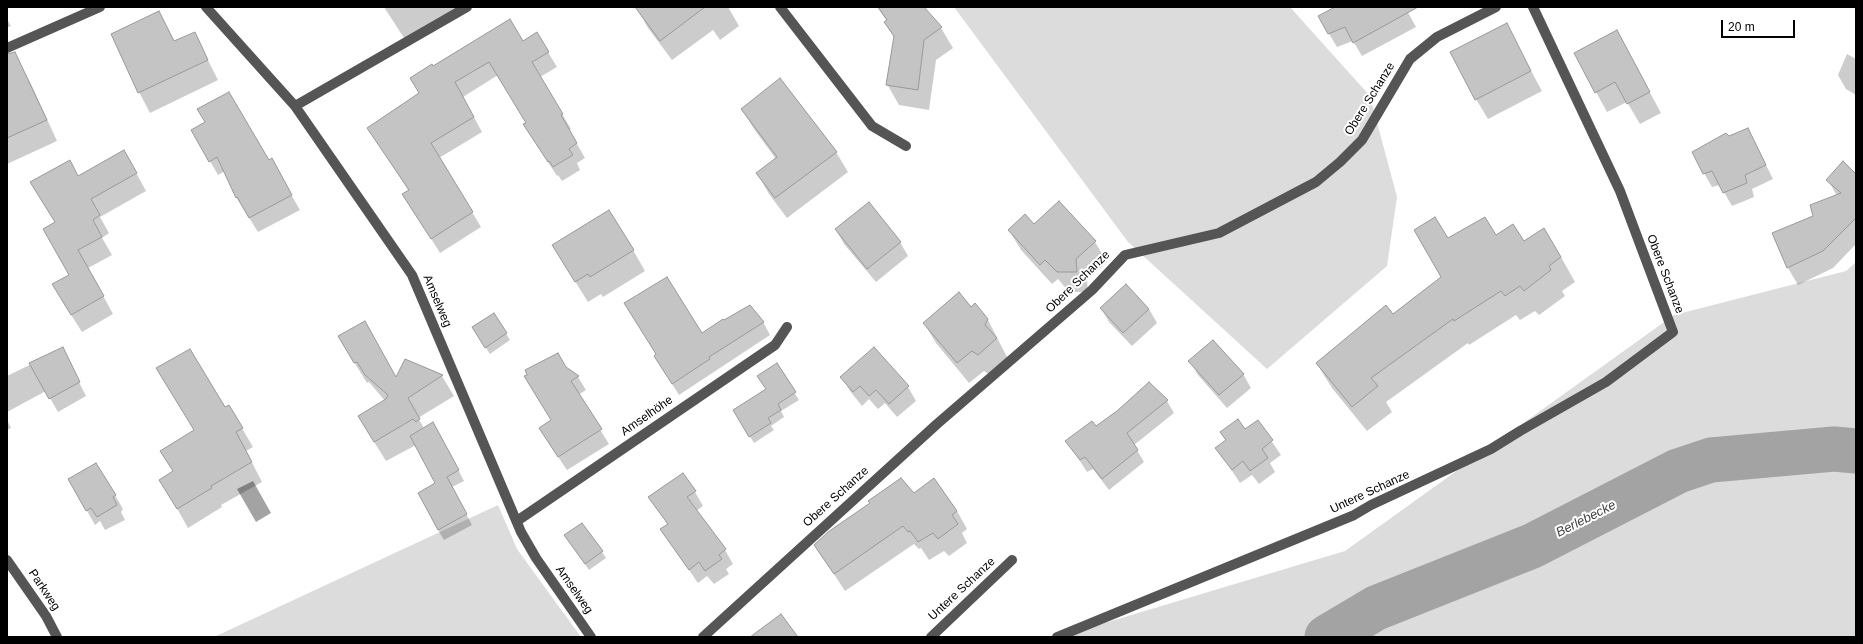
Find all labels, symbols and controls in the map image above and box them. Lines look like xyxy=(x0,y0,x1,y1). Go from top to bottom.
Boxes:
scale bar xyxy=(1723,12,1797,38)
text: 20 m xyxy=(1728,20,1755,34)
street label: Obere Schanze xyxy=(1342,60,1398,138)
street label: Obere Schanze xyxy=(1643,232,1687,316)
street label: Obere Schanze xyxy=(1043,248,1113,316)
street label: Amselweg xyxy=(420,273,454,329)
street label: Amselhöhe xyxy=(618,393,676,439)
street label: Obere Schanze xyxy=(800,464,872,530)
street label: Untere Schanze xyxy=(1328,467,1412,517)
water label: Berlebecke xyxy=(1553,497,1619,541)
street label: Untere Schanze xyxy=(926,554,998,624)
street label: Amselweg xyxy=(552,563,596,617)
street label: Parkweg xyxy=(25,567,63,613)

